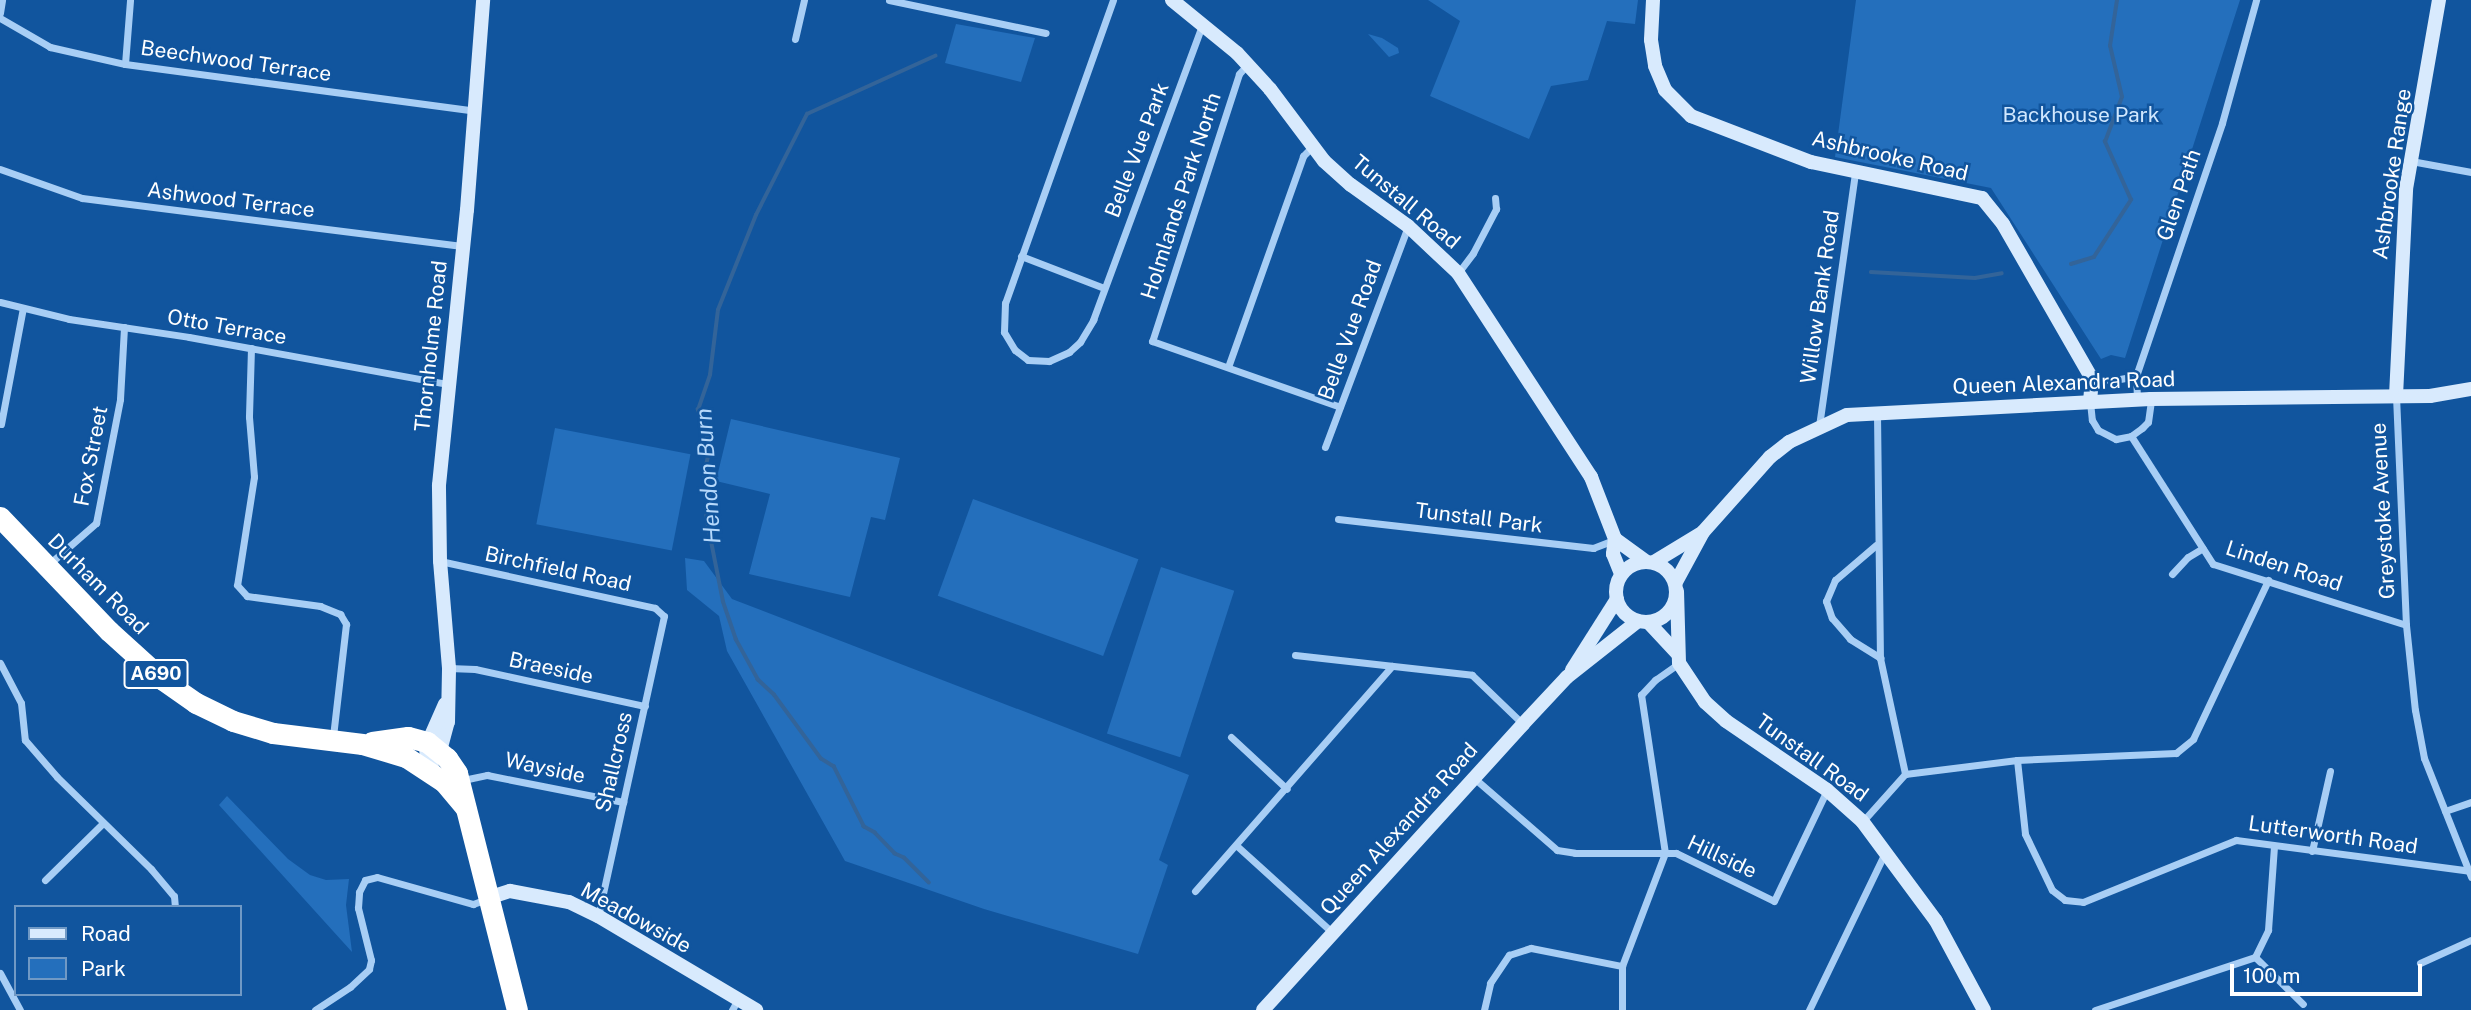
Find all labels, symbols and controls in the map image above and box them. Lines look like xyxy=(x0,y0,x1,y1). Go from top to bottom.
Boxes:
street label: Beechwood Terrace xyxy=(139,35,333,87)
street label: Belle Vue Park xyxy=(1100,79,1174,221)
street label: Ashbrooke Range xyxy=(2368,87,2416,261)
street label: Holmlands Park North xyxy=(1136,89,1226,303)
park label: Backhouse Park xyxy=(2002,102,2160,128)
street label: Ashbrooke Road xyxy=(1809,126,1971,186)
street label: Glen Path xyxy=(2152,146,2206,244)
street label: Tunstall Road xyxy=(1347,150,1465,254)
street label: Ashwood Terrace xyxy=(146,177,316,223)
street label: Willow Bank Road xyxy=(1795,209,1845,385)
street label: Belle Vue Road xyxy=(1313,256,1387,404)
street label: Thornholme Road xyxy=(409,259,453,433)
street label: Otto Terrace xyxy=(165,304,289,350)
street label: Queen Alexandra Road xyxy=(1952,367,2176,399)
street label: Fox Street xyxy=(69,404,113,508)
water label: Hendon Burn xyxy=(690,407,726,545)
street label: Greystoke Avenue xyxy=(2366,422,2400,600)
street label: Tunstall Park xyxy=(1414,498,1544,538)
street label: Durham Road xyxy=(42,528,154,640)
street label: Linden Road xyxy=(2223,535,2345,597)
street label: Birchfield Road xyxy=(483,541,633,597)
street label: Braeside xyxy=(507,647,595,689)
road number: A690 xyxy=(123,659,189,690)
street label: Shallcross xyxy=(590,709,638,815)
street label: Tunstall Road xyxy=(1751,709,1873,807)
street label: Queen Alexandra Road xyxy=(1315,738,1483,920)
street label: Wayside xyxy=(502,747,588,789)
street label: Lutterworth Road xyxy=(2247,811,2419,859)
street label: Hillside xyxy=(1683,830,1761,884)
street label: Meadowside xyxy=(576,877,696,959)
legend xyxy=(14,905,242,996)
text: Road xyxy=(81,921,131,946)
scale bar xyxy=(2233,950,2426,994)
text: Park xyxy=(81,956,126,981)
text: 100 m xyxy=(2243,963,2300,988)

